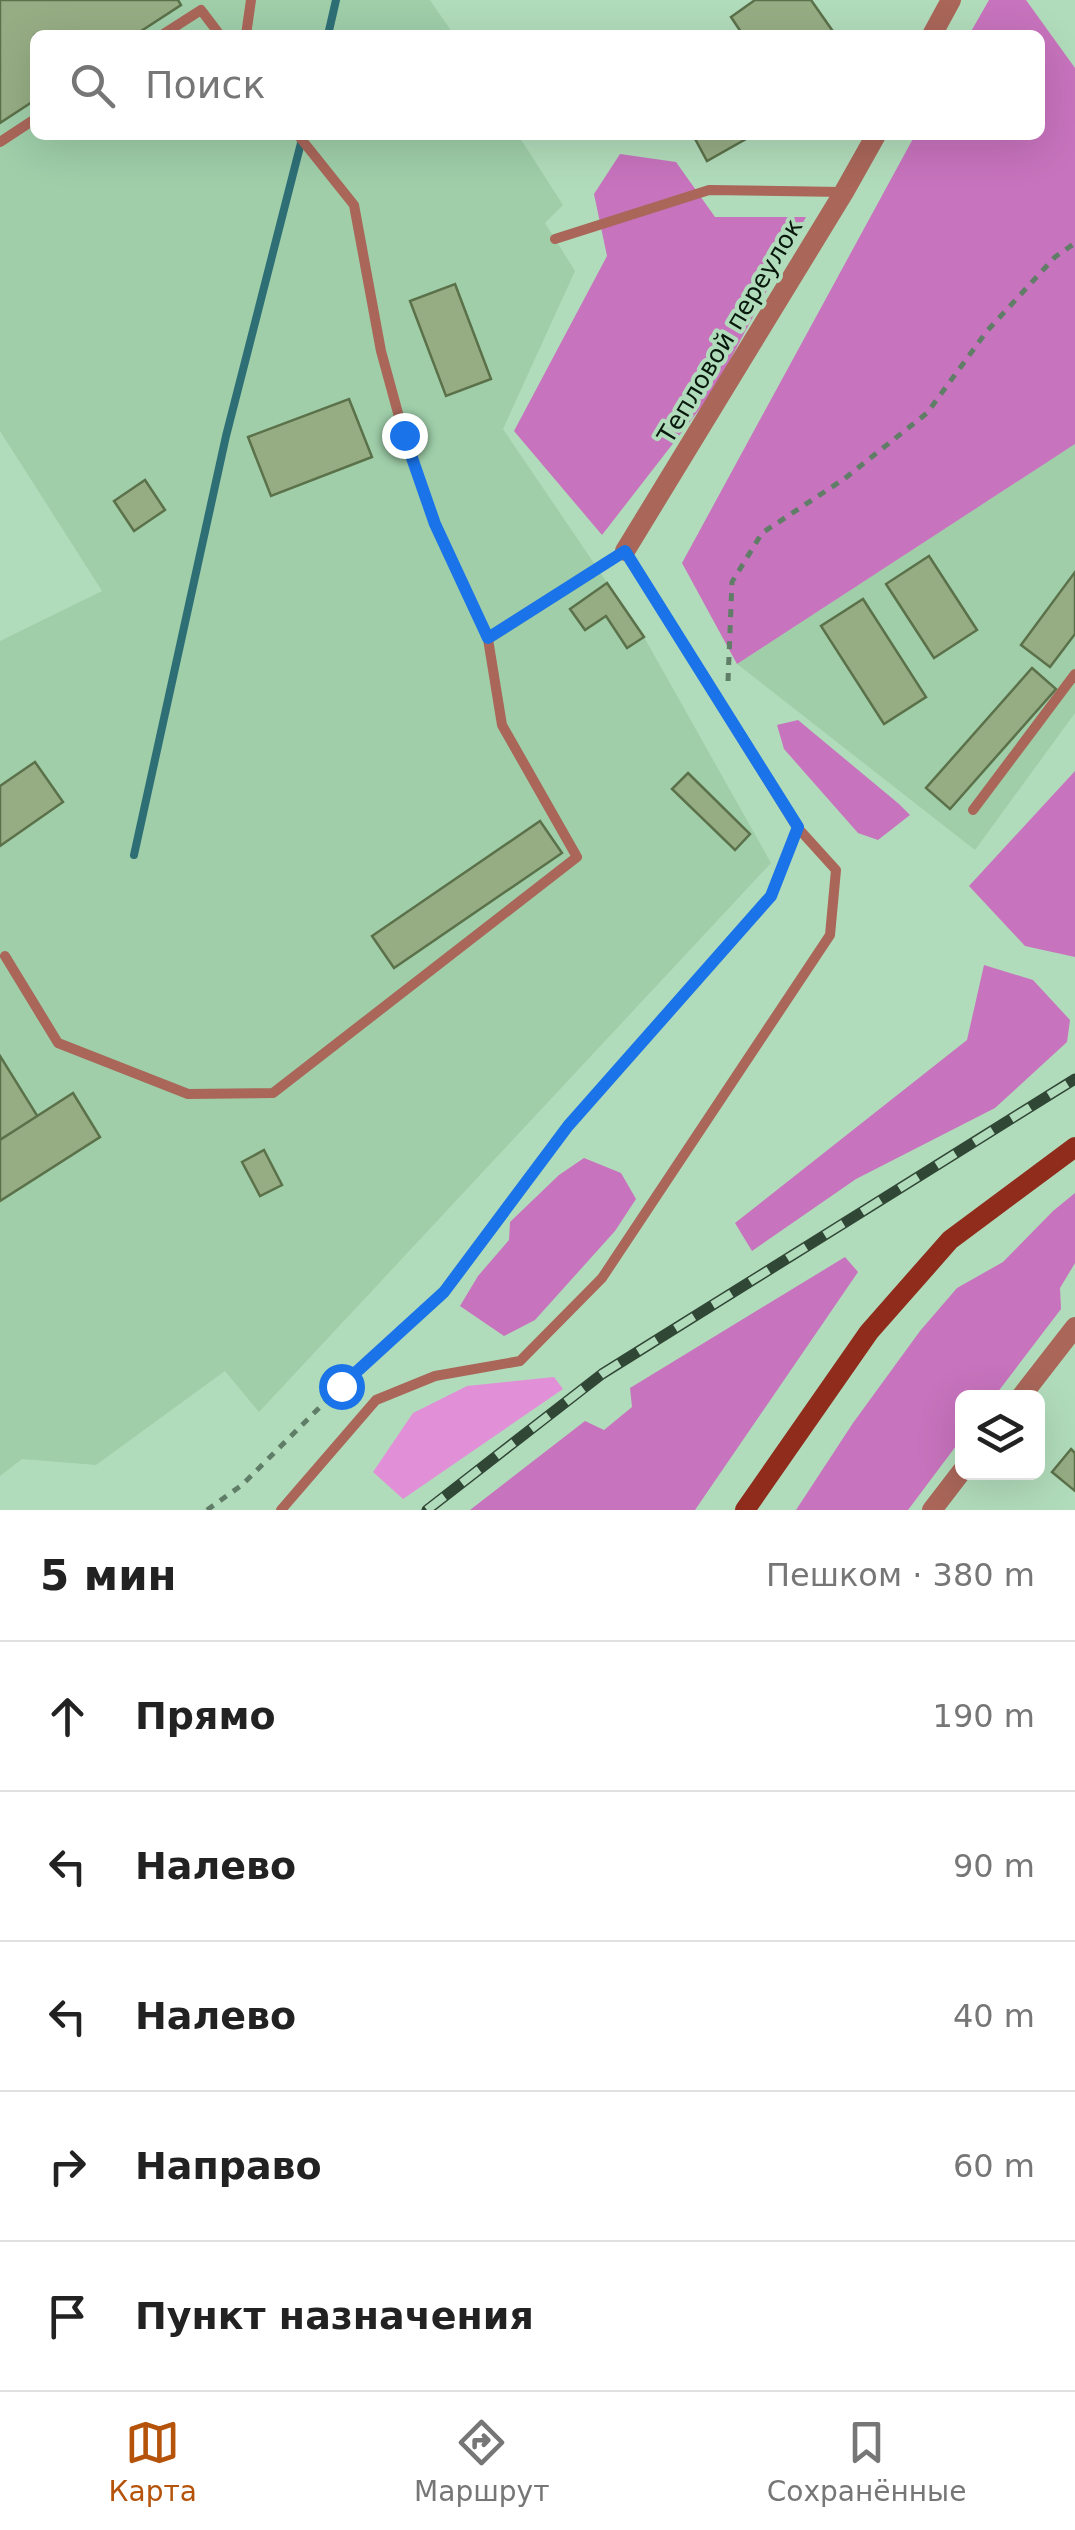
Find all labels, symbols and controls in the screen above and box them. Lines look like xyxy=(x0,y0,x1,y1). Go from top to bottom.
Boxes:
search box xyxy=(30,30,1045,140)
icon: search xyxy=(65,58,120,113)
text: Поиск xyxy=(145,63,265,107)
street label: Тепловой переулок xyxy=(651,214,809,449)
route end xyxy=(382,413,428,459)
route start xyxy=(319,1364,365,1410)
map controls xyxy=(955,1390,1045,1480)
button: layers xyxy=(955,1390,1045,1480)
text: 5 мин xyxy=(40,1551,177,1600)
text: Пешком · 380 m xyxy=(766,1556,1035,1594)
icon: ahead xyxy=(40,1689,95,1744)
text: Прямо xyxy=(135,1694,276,1738)
text: 190 m xyxy=(933,1697,1035,1735)
icon: left xyxy=(40,1839,95,1894)
text: Налево xyxy=(135,1844,296,1888)
text: 90 m xyxy=(953,1847,1035,1885)
icon: left xyxy=(40,1989,95,2044)
text: Налево xyxy=(135,1994,296,2038)
text: 40 m xyxy=(953,1997,1035,2035)
icon: right xyxy=(40,2139,95,2194)
text: Направо xyxy=(135,2144,322,2188)
text: 60 m xyxy=(953,2147,1035,2185)
icon: arrive xyxy=(40,2289,95,2344)
text: Пункт назначения xyxy=(135,2294,534,2338)
tab: Карта xyxy=(109,2415,197,2508)
tab: Маршрут xyxy=(414,2415,549,2508)
tab: Сохранённые xyxy=(767,2415,966,2508)

